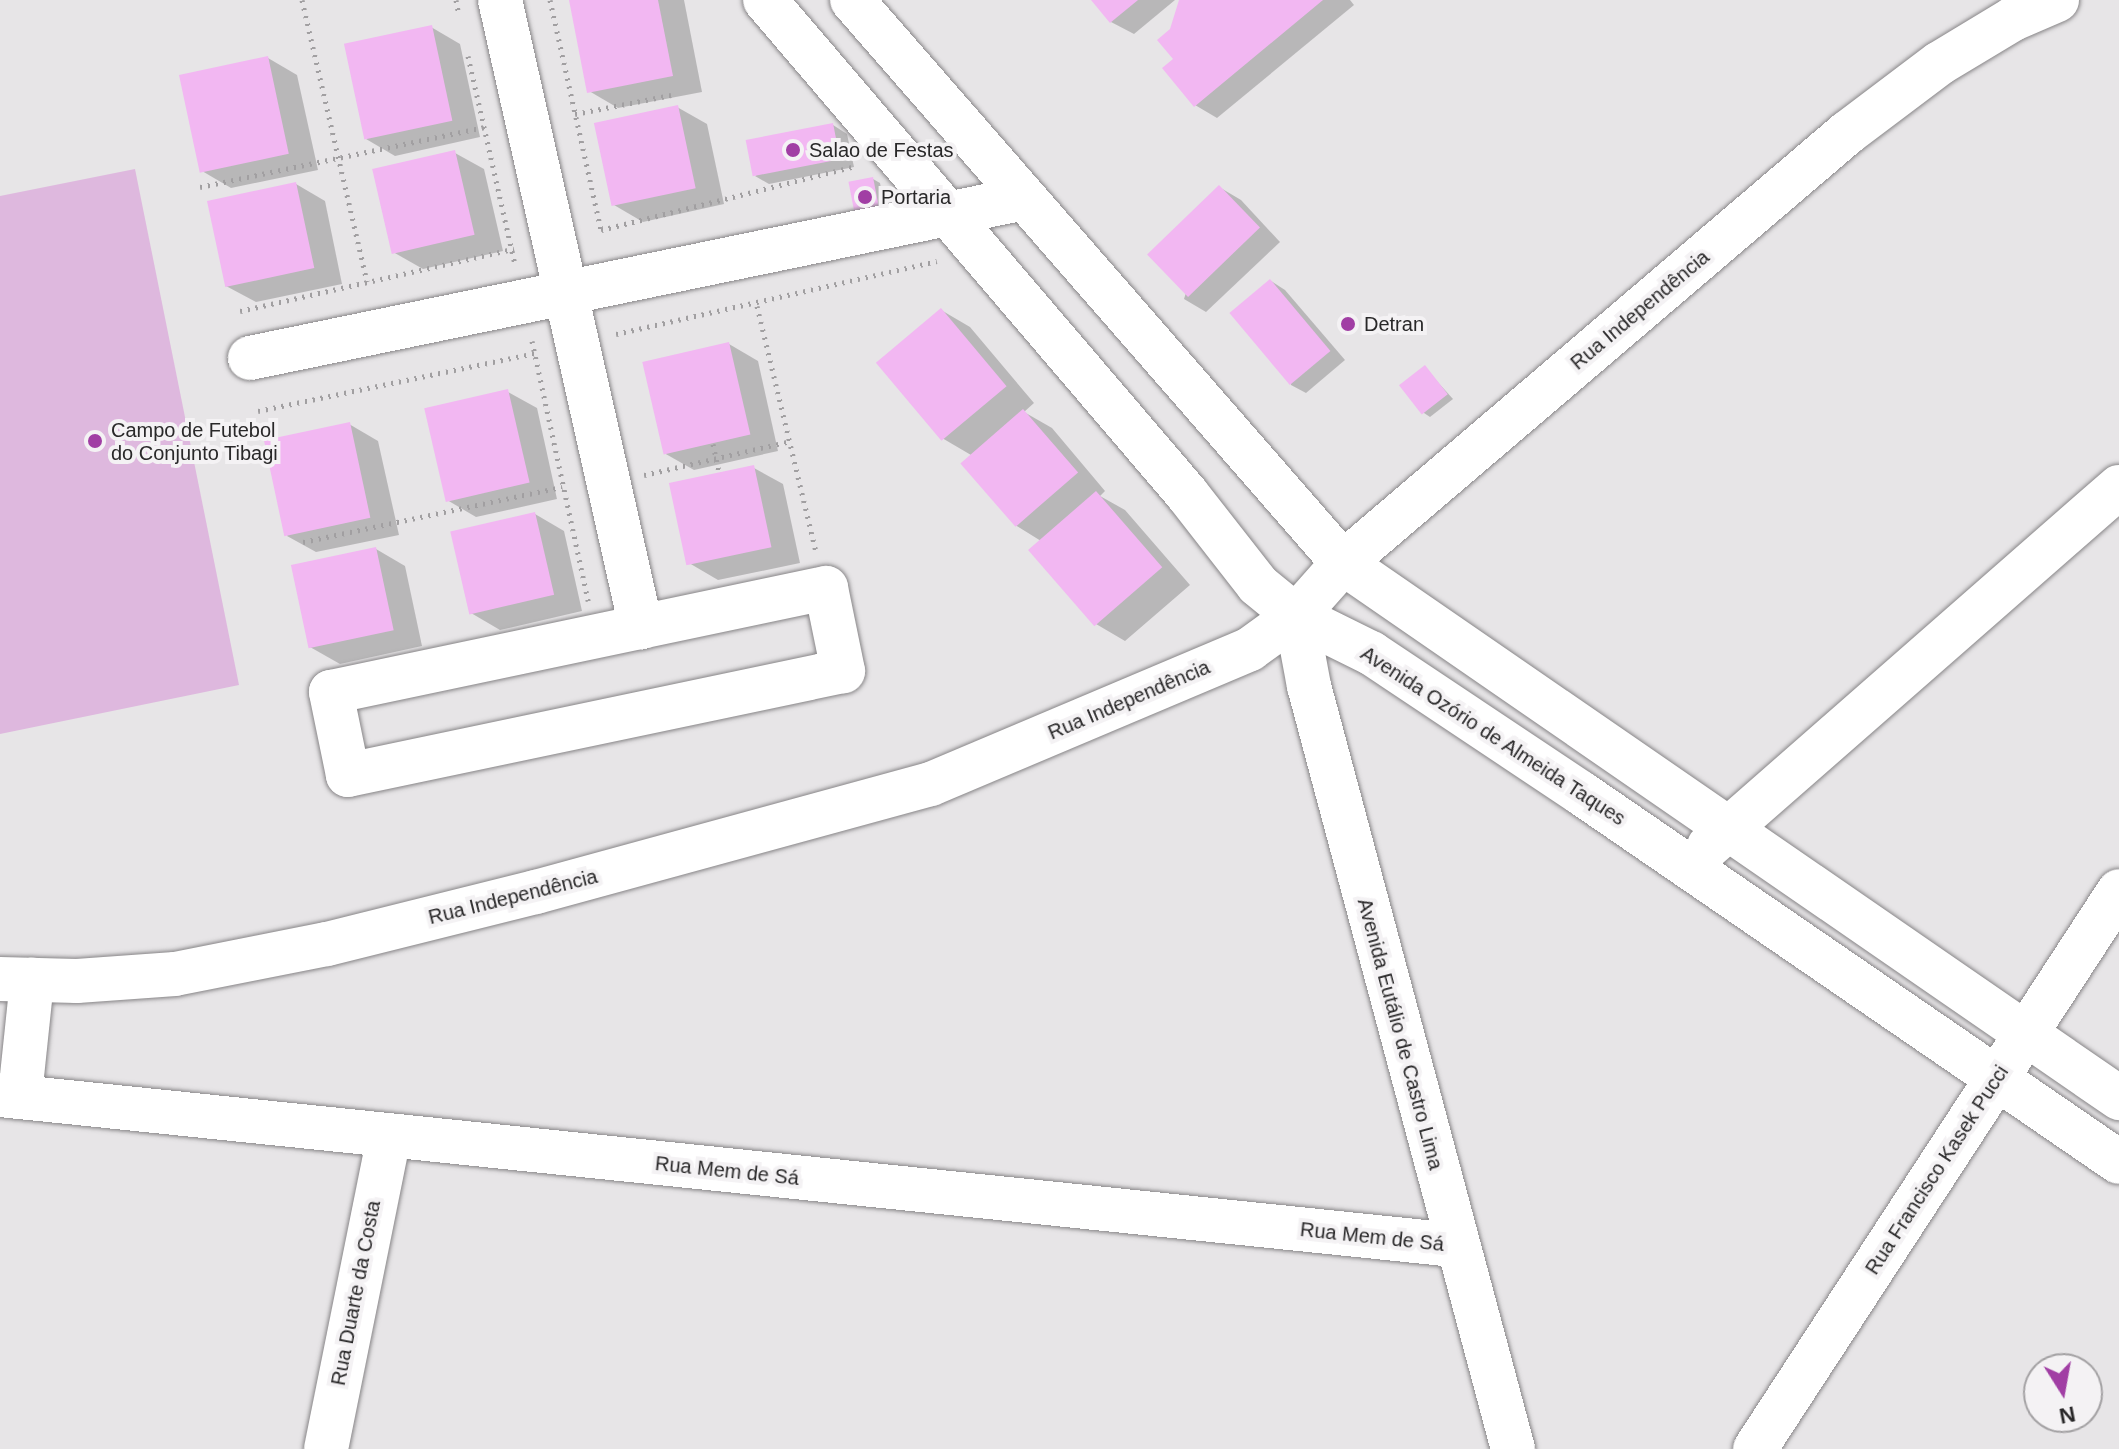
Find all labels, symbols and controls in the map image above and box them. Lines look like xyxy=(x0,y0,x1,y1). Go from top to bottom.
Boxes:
place label: Salao de Festas xyxy=(809,138,954,162)
marker: Salao de Festas xyxy=(784,141,802,159)
place label: Portaria xyxy=(881,185,951,209)
marker: Portaria xyxy=(856,188,874,206)
street label: Rua Independência xyxy=(1566,245,1714,375)
place label: Detran xyxy=(1364,312,1424,336)
marker: Detran xyxy=(1339,315,1357,333)
place label: Campo de Futebol do Conjunto Tibagi xyxy=(111,418,278,465)
marker: Campo de Futebol do Conjunto Tibagi xyxy=(86,432,104,450)
street label: Avenida Ozório de Almeida Taques xyxy=(1356,641,1630,831)
street label: Rua Independência xyxy=(1044,655,1214,745)
street label: Rua Independência xyxy=(426,864,600,930)
street label: Avenida Eutálio de Castro Lima xyxy=(1352,896,1448,1172)
street label: Rua Francisco Kasek Pucci xyxy=(1860,1061,2014,1279)
street label: Rua Mem de Sá xyxy=(654,1152,800,1190)
street label: Rua Duarte da Costa xyxy=(326,1198,386,1388)
street label: Rua Mem de Sá xyxy=(1299,1218,1445,1256)
north arrow xyxy=(2023,1353,2103,1433)
text: N xyxy=(2057,1401,2077,1429)

